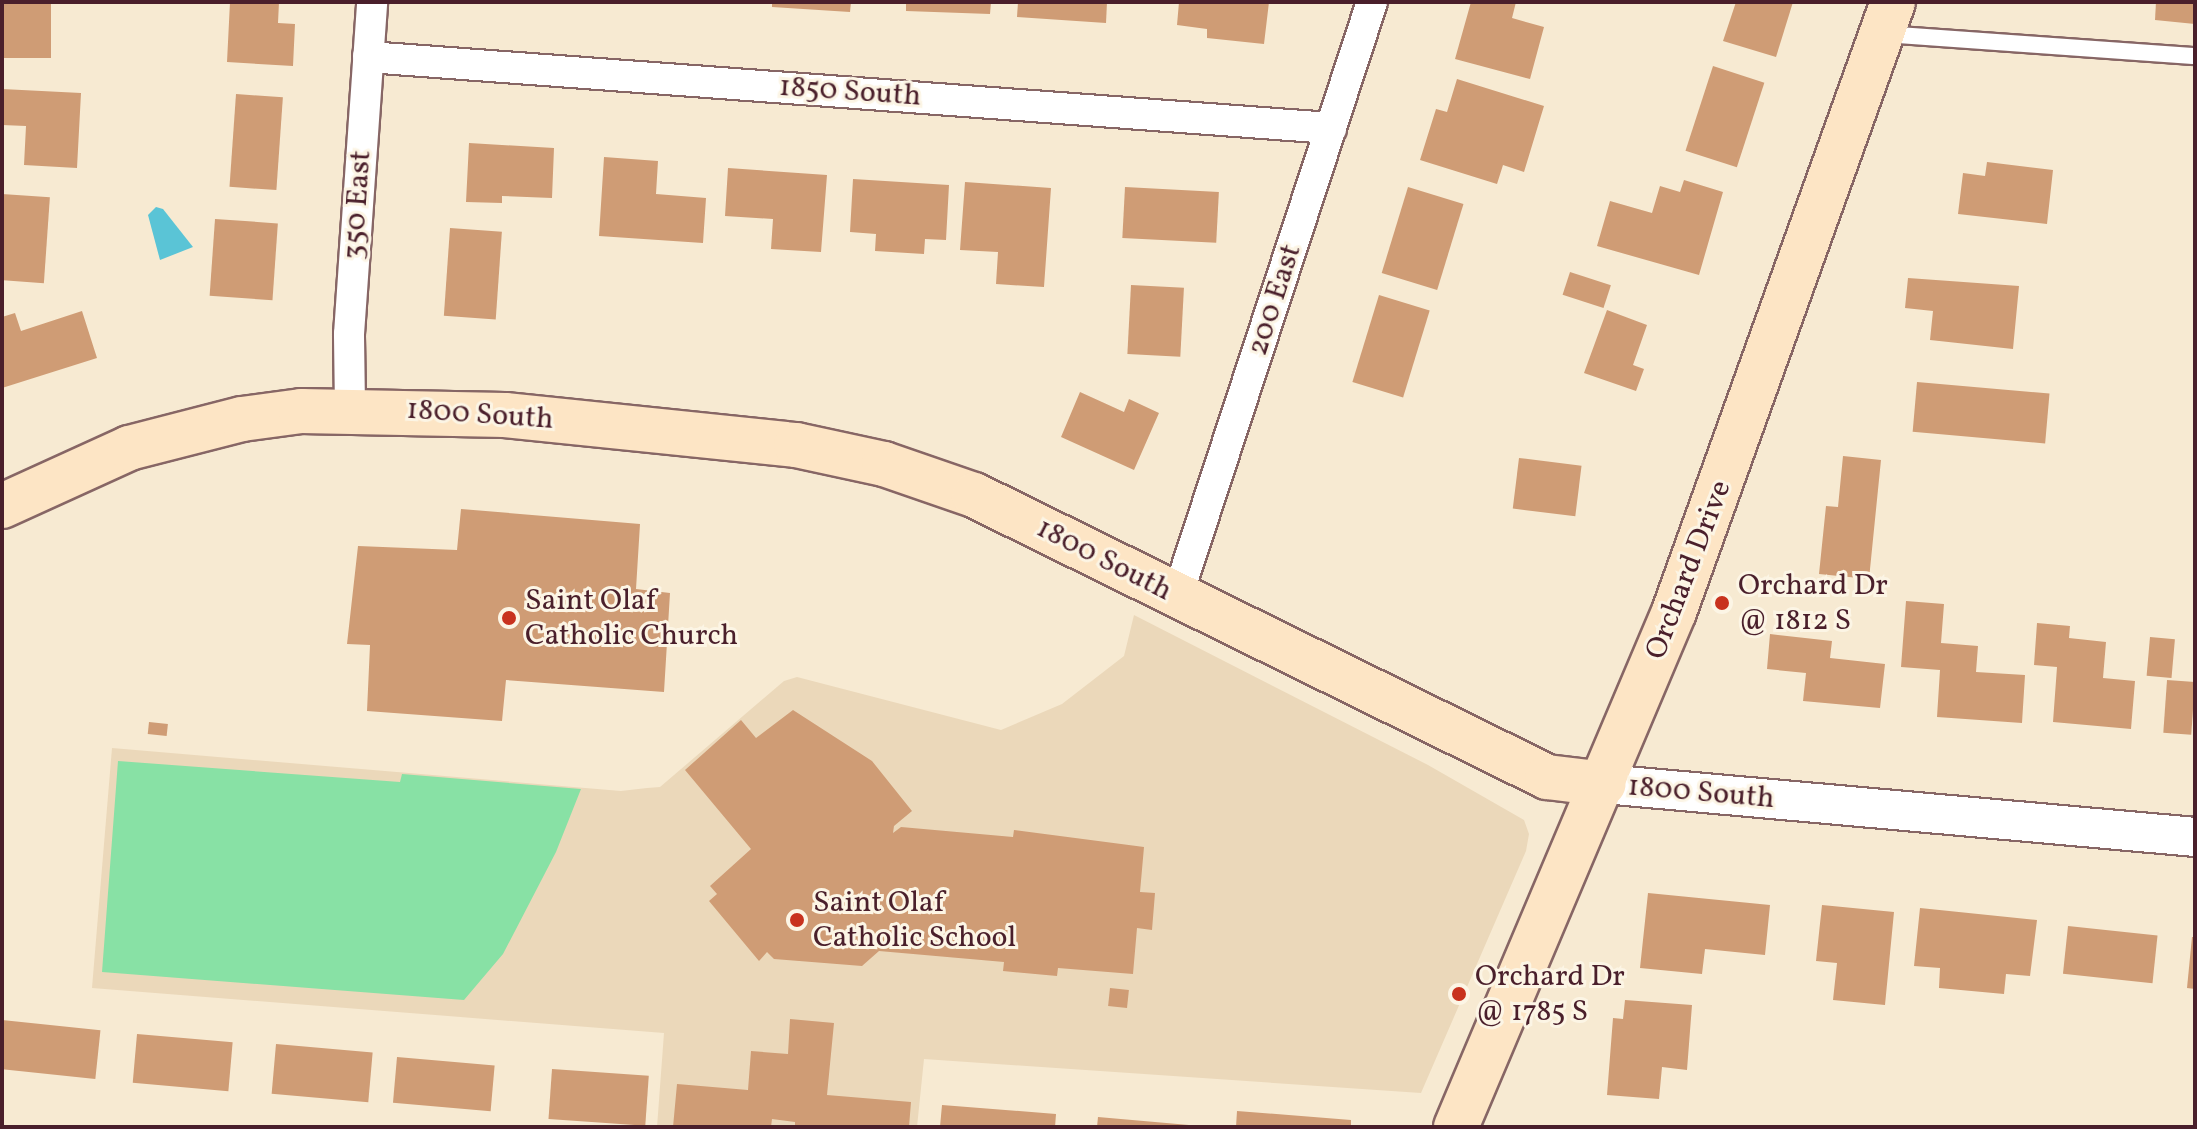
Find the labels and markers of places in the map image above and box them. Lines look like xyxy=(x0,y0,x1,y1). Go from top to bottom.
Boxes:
place label: Orchard Dr @ 1812 S xyxy=(1738,568,1888,638)
place label: Saint Olaf Catholic Church xyxy=(525,583,738,654)
marker: Orchard Dr @ 1812 S xyxy=(1713,594,1731,612)
marker: Saint Olaf Catholic Church xyxy=(500,609,518,627)
place label: Saint Olaf Catholic School xyxy=(813,885,1016,956)
marker: Saint Olaf Catholic School xyxy=(788,911,806,929)
place label: Orchard Dr @ 1785 S xyxy=(1475,959,1625,1030)
marker: Orchard Dr @ 1785 S xyxy=(1450,985,1468,1003)

